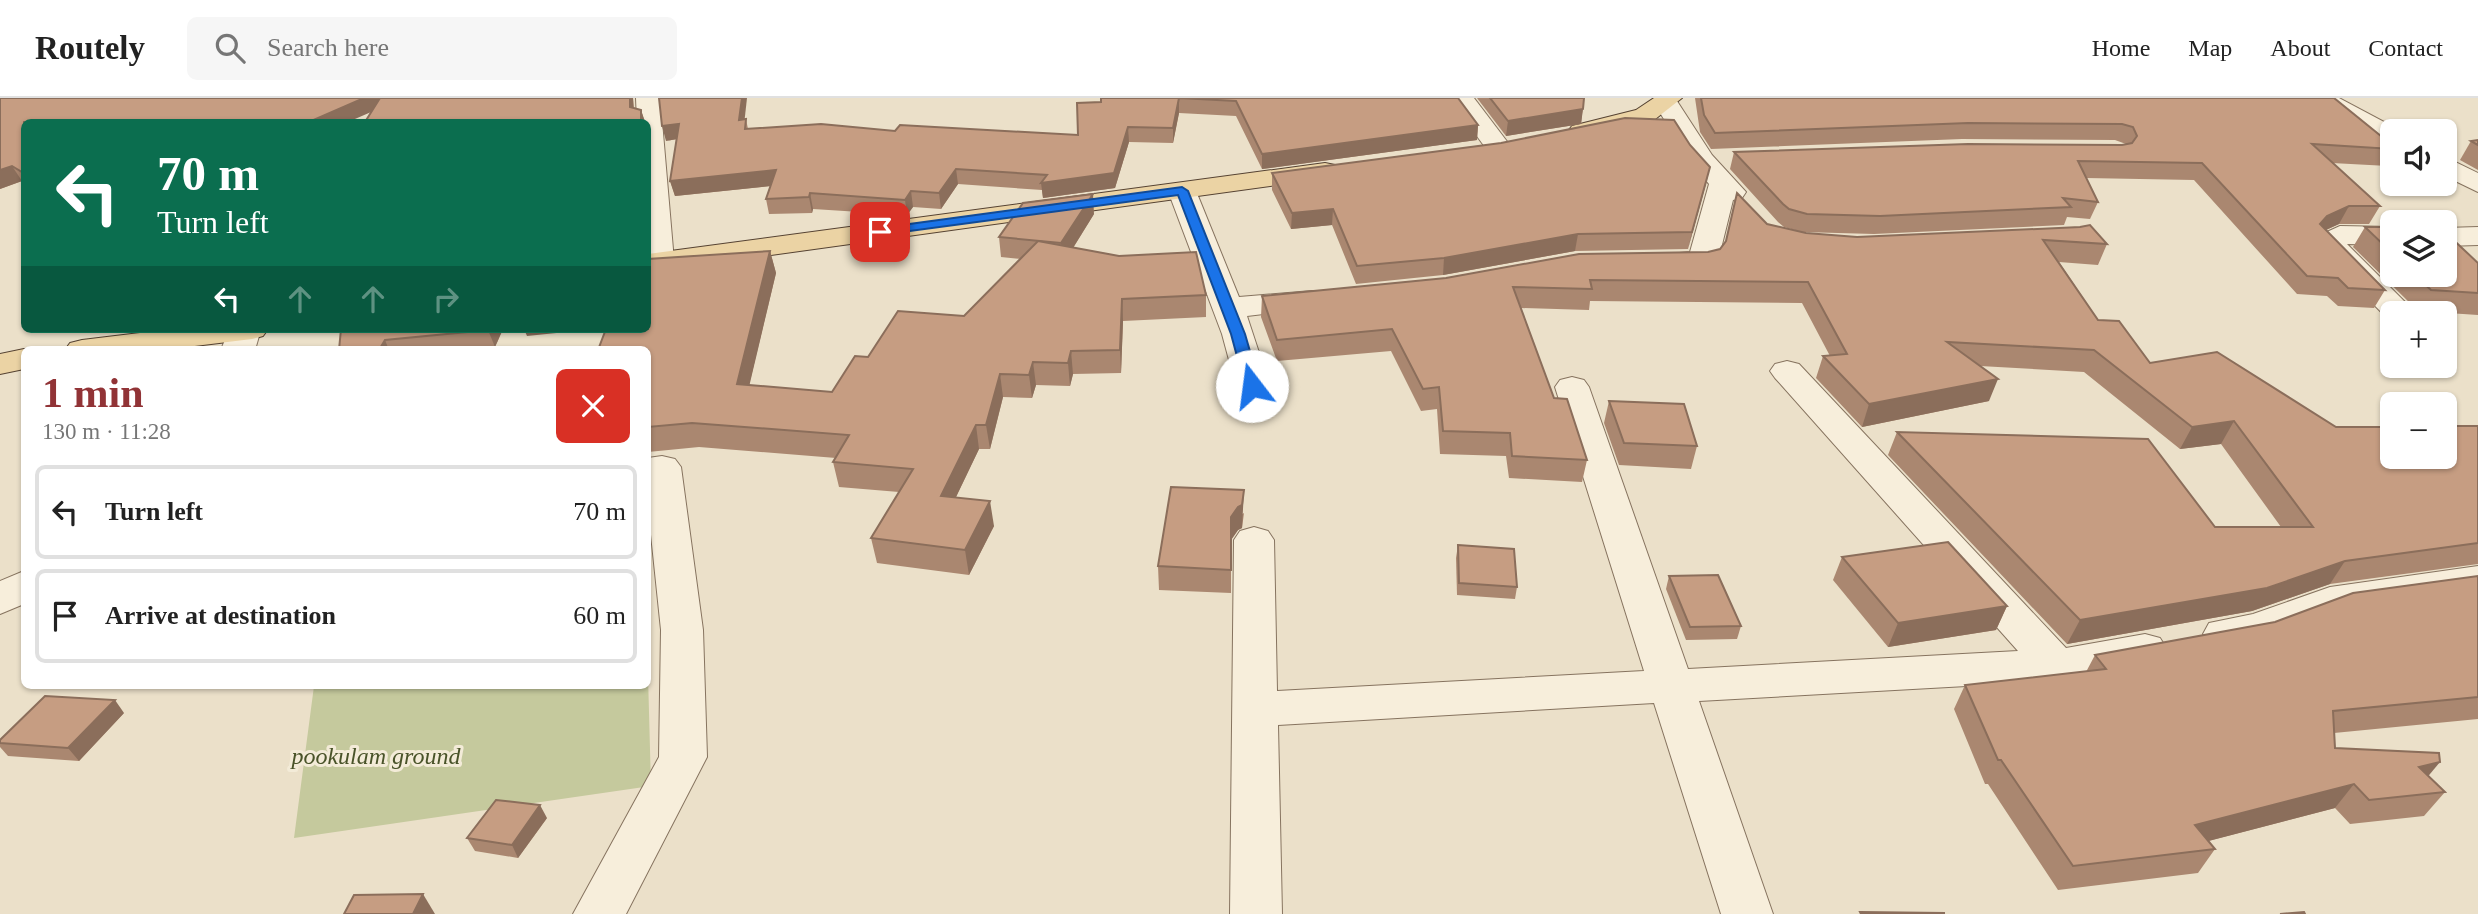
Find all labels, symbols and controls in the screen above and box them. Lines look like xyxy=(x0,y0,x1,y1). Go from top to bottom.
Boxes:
search box xyxy=(187,17,677,80)
icon: search xyxy=(211,29,249,67)
text: Routely xyxy=(35,30,145,66)
text: Search here xyxy=(267,33,389,62)
text: Home xyxy=(2092,35,2150,61)
text: Map xyxy=(2188,35,2232,61)
text: About xyxy=(2270,35,2330,61)
text: Contact xyxy=(2368,35,2443,61)
map controls xyxy=(2380,119,2457,469)
button: sound xyxy=(2380,119,2457,196)
text: 70 m xyxy=(157,146,259,201)
icon: left xyxy=(42,147,133,238)
pin xyxy=(850,202,910,262)
text: Turn left xyxy=(157,204,269,240)
button: layers xyxy=(2380,210,2457,287)
icon: arrive xyxy=(861,213,899,251)
icon: left xyxy=(208,280,246,318)
icon: ahead xyxy=(281,280,319,318)
icon: ahead xyxy=(354,280,392,318)
icon: right xyxy=(427,280,465,318)
button: + xyxy=(2380,301,2457,378)
position arrow xyxy=(1215,349,1289,423)
button: close xyxy=(556,369,630,443)
text: 1 min xyxy=(42,370,144,416)
button: − xyxy=(2380,392,2457,469)
text: 130 m · 11:28 xyxy=(42,419,171,444)
icon: left xyxy=(46,493,84,531)
text: Turn left xyxy=(105,497,203,526)
text: 70 m xyxy=(573,497,626,526)
icon: arrive xyxy=(46,597,84,635)
text: Arrive at destination xyxy=(105,601,336,630)
text: 60 m xyxy=(573,601,626,630)
park label: pookulam ground xyxy=(289,743,462,769)

